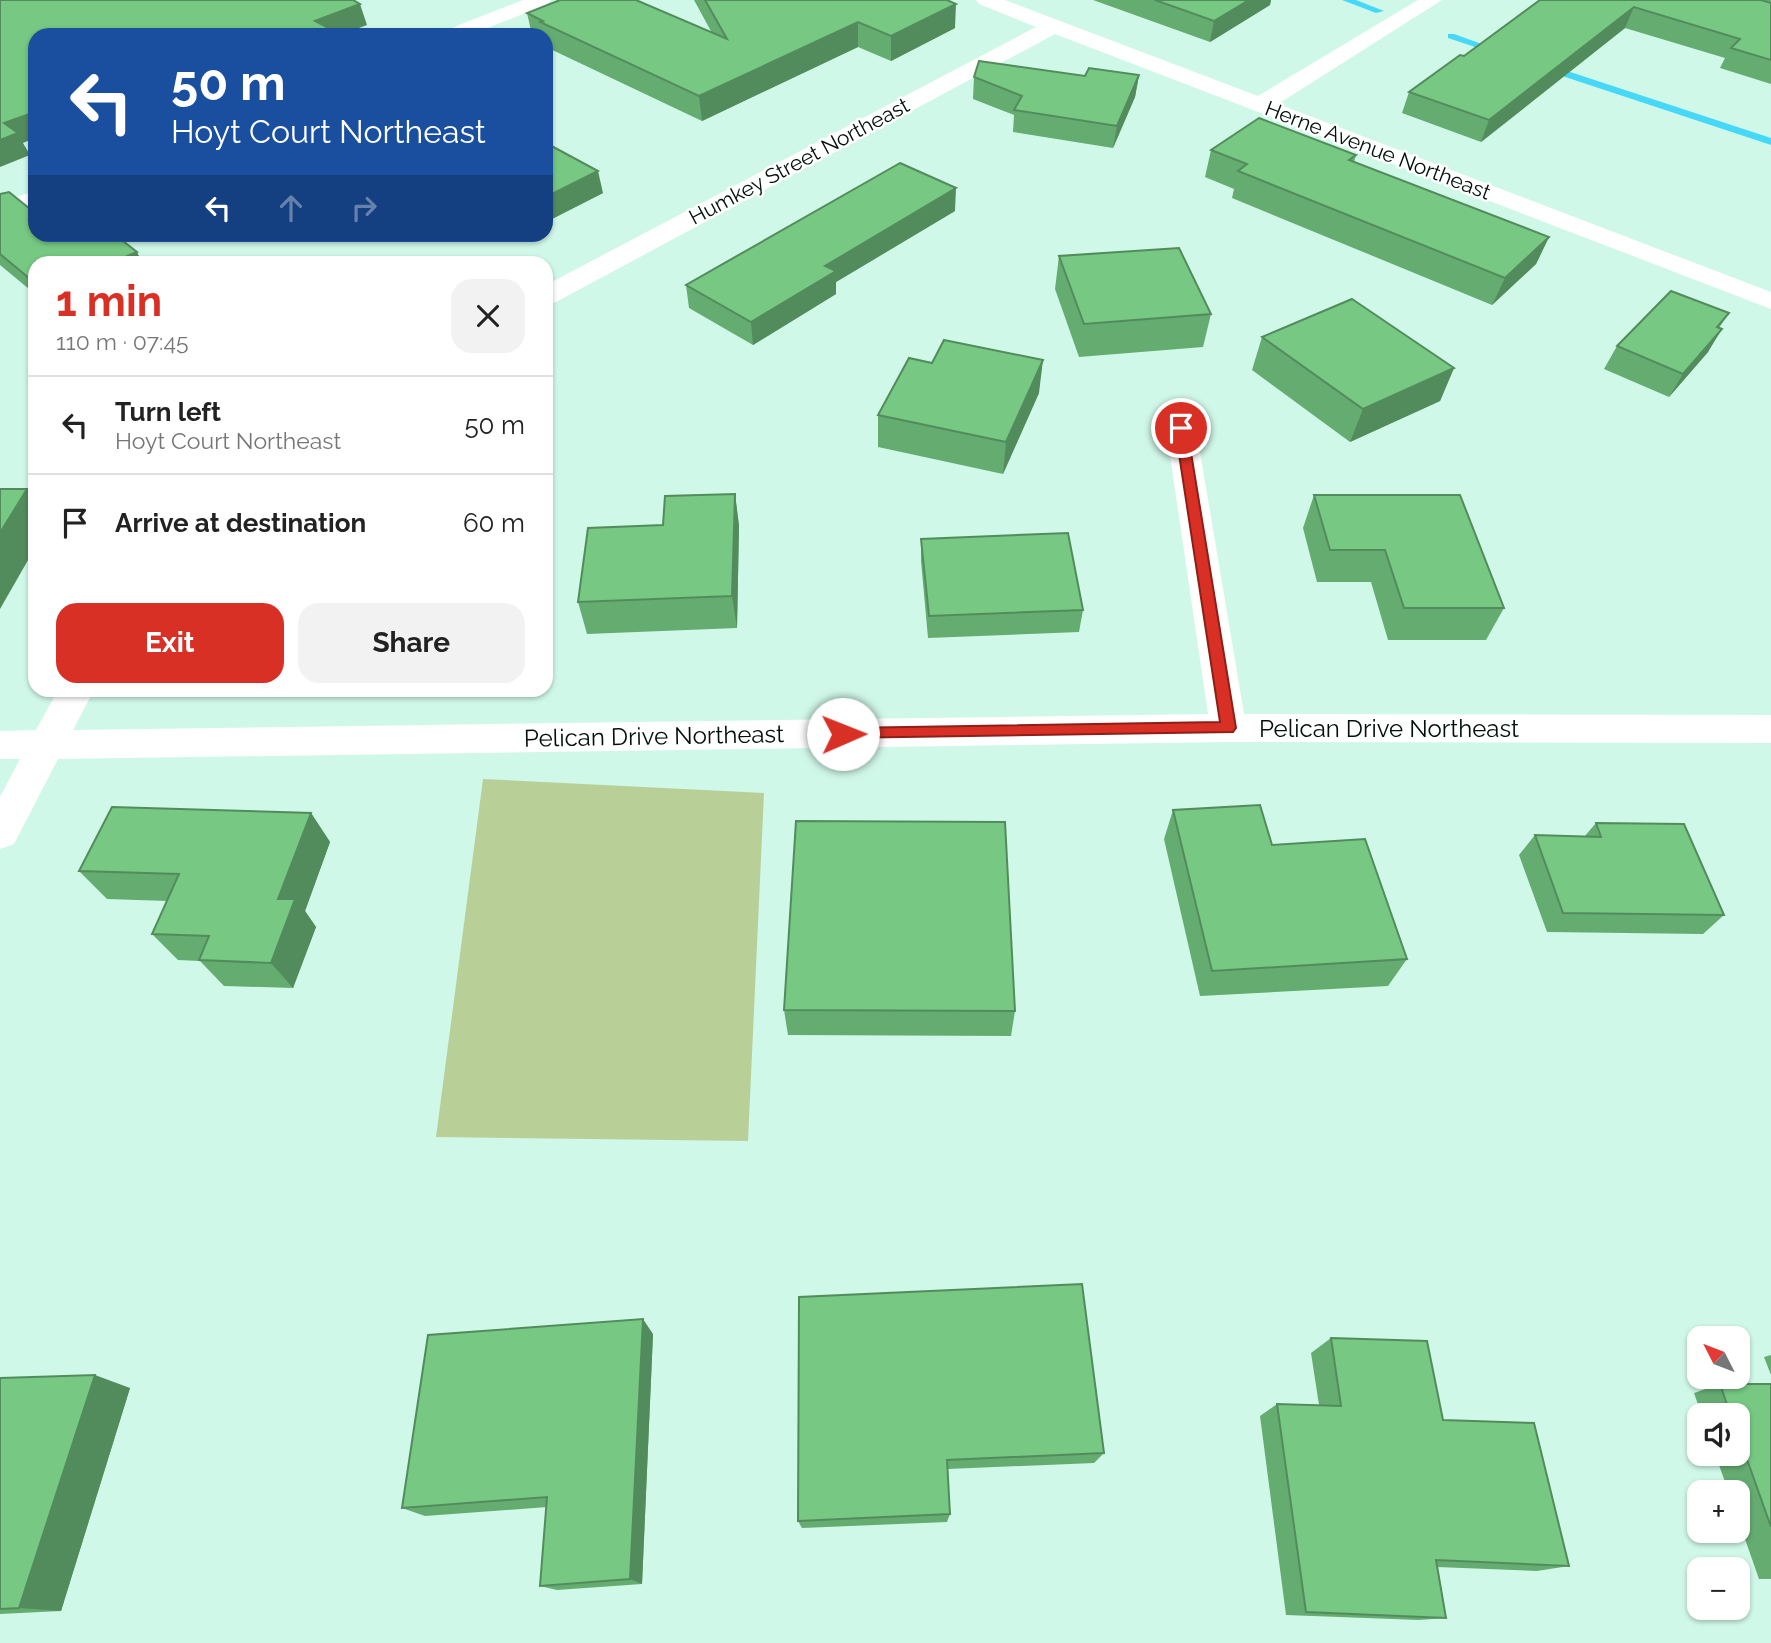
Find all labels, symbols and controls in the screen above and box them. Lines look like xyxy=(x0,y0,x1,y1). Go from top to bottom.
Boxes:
text: 50 m xyxy=(171,54,286,111)
icon: left xyxy=(56,56,147,147)
street label: Humkey Street Northeast xyxy=(685,92,913,230)
street label: Herne Avenue Northeast xyxy=(1262,95,1494,205)
text: Hoyt Court Northeast xyxy=(171,113,486,150)
icon: left xyxy=(199,189,237,227)
icon: ahead xyxy=(272,189,310,227)
icon: right xyxy=(345,189,383,227)
text: 1 min xyxy=(56,277,162,326)
button: close xyxy=(451,279,525,353)
text: 110 m · 07:45 xyxy=(56,328,188,355)
text: Turn left xyxy=(115,397,221,427)
pin xyxy=(1151,398,1211,458)
icon: left xyxy=(56,406,94,444)
icon: arrive xyxy=(1162,409,1200,447)
text: 50 m xyxy=(464,410,525,440)
text: Hoyt Court Northeast xyxy=(115,427,341,454)
icon: arrive xyxy=(56,504,94,542)
text: Arrive at destination xyxy=(115,508,366,538)
text: 60 m xyxy=(463,508,525,538)
button: Exit xyxy=(56,603,284,683)
button: Share xyxy=(298,603,525,683)
position arrow xyxy=(806,697,880,771)
street label: Pelican Drive Northeast xyxy=(1259,714,1519,743)
street label: Pelican Drive Northeast xyxy=(524,719,784,753)
north arrow xyxy=(1687,1326,1750,1390)
map controls xyxy=(1687,1326,1750,1620)
button: sound xyxy=(1687,1403,1750,1466)
button: + xyxy=(1687,1480,1750,1543)
button: − xyxy=(1687,1557,1750,1620)

